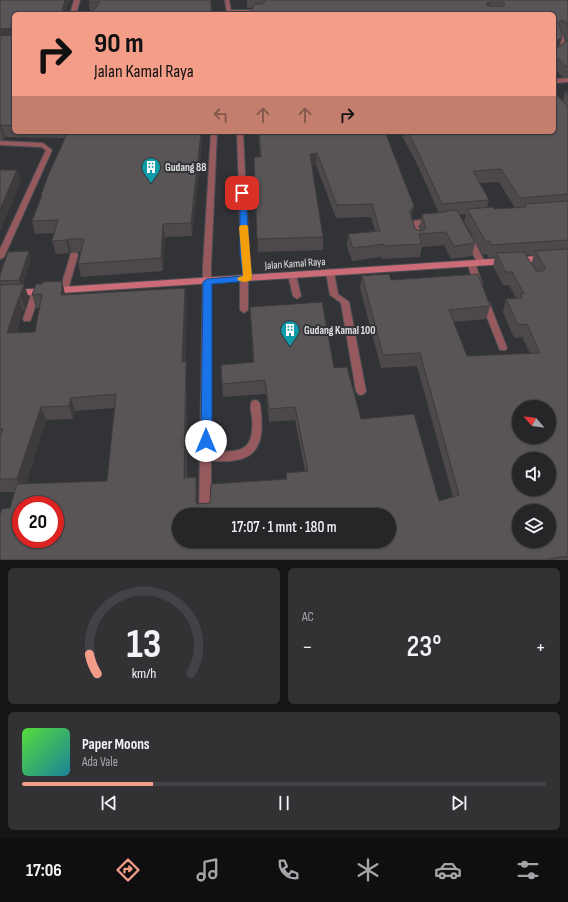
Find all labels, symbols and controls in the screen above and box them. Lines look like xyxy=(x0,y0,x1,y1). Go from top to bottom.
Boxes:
text: 90 m xyxy=(94,27,144,60)
icon: right xyxy=(28,28,80,80)
text: Jalan Kamal Raya xyxy=(94,61,194,82)
icon: left xyxy=(210,104,232,126)
icon: ahead xyxy=(252,104,274,126)
icon: ahead xyxy=(294,104,316,126)
icon: right xyxy=(336,104,358,126)
building icon: Gudang 88 xyxy=(140,156,162,184)
place label: Gudang 88 xyxy=(165,161,207,174)
pin xyxy=(225,176,259,210)
icon: arrive xyxy=(231,182,253,204)
street label: Jalan Kamal Raya xyxy=(263,255,326,272)
building icon: Gudang Kamal 100 xyxy=(279,319,301,347)
place label: Gudang Kamal 100 xyxy=(304,324,375,337)
north arrow xyxy=(512,400,556,444)
map controls xyxy=(512,400,556,548)
position arrow xyxy=(185,420,227,462)
button: sound xyxy=(512,452,556,496)
speed limit sign: 20 xyxy=(12,496,64,548)
button: layers xyxy=(512,504,556,548)
text: 17:07 · 1 mnt · 180 m xyxy=(231,518,337,537)
text: AC xyxy=(302,609,314,625)
text: 13 xyxy=(127,620,161,669)
text: 23° xyxy=(406,629,442,665)
text: − xyxy=(302,634,313,661)
text: + xyxy=(535,634,546,661)
text: km/h xyxy=(132,665,156,682)
text: Paper Moons xyxy=(82,735,150,754)
text: Ada Vale xyxy=(82,754,118,770)
icon: previous xyxy=(98,792,120,814)
icon: pause xyxy=(273,792,295,814)
icon: next xyxy=(448,792,470,814)
icon: directions xyxy=(114,856,142,884)
icon: music xyxy=(194,856,222,884)
icon: phone xyxy=(274,856,302,884)
icon: climate xyxy=(354,856,382,884)
icon: car xyxy=(434,856,462,884)
icon: filters xyxy=(514,856,542,884)
text: 17:06 xyxy=(26,860,62,881)

